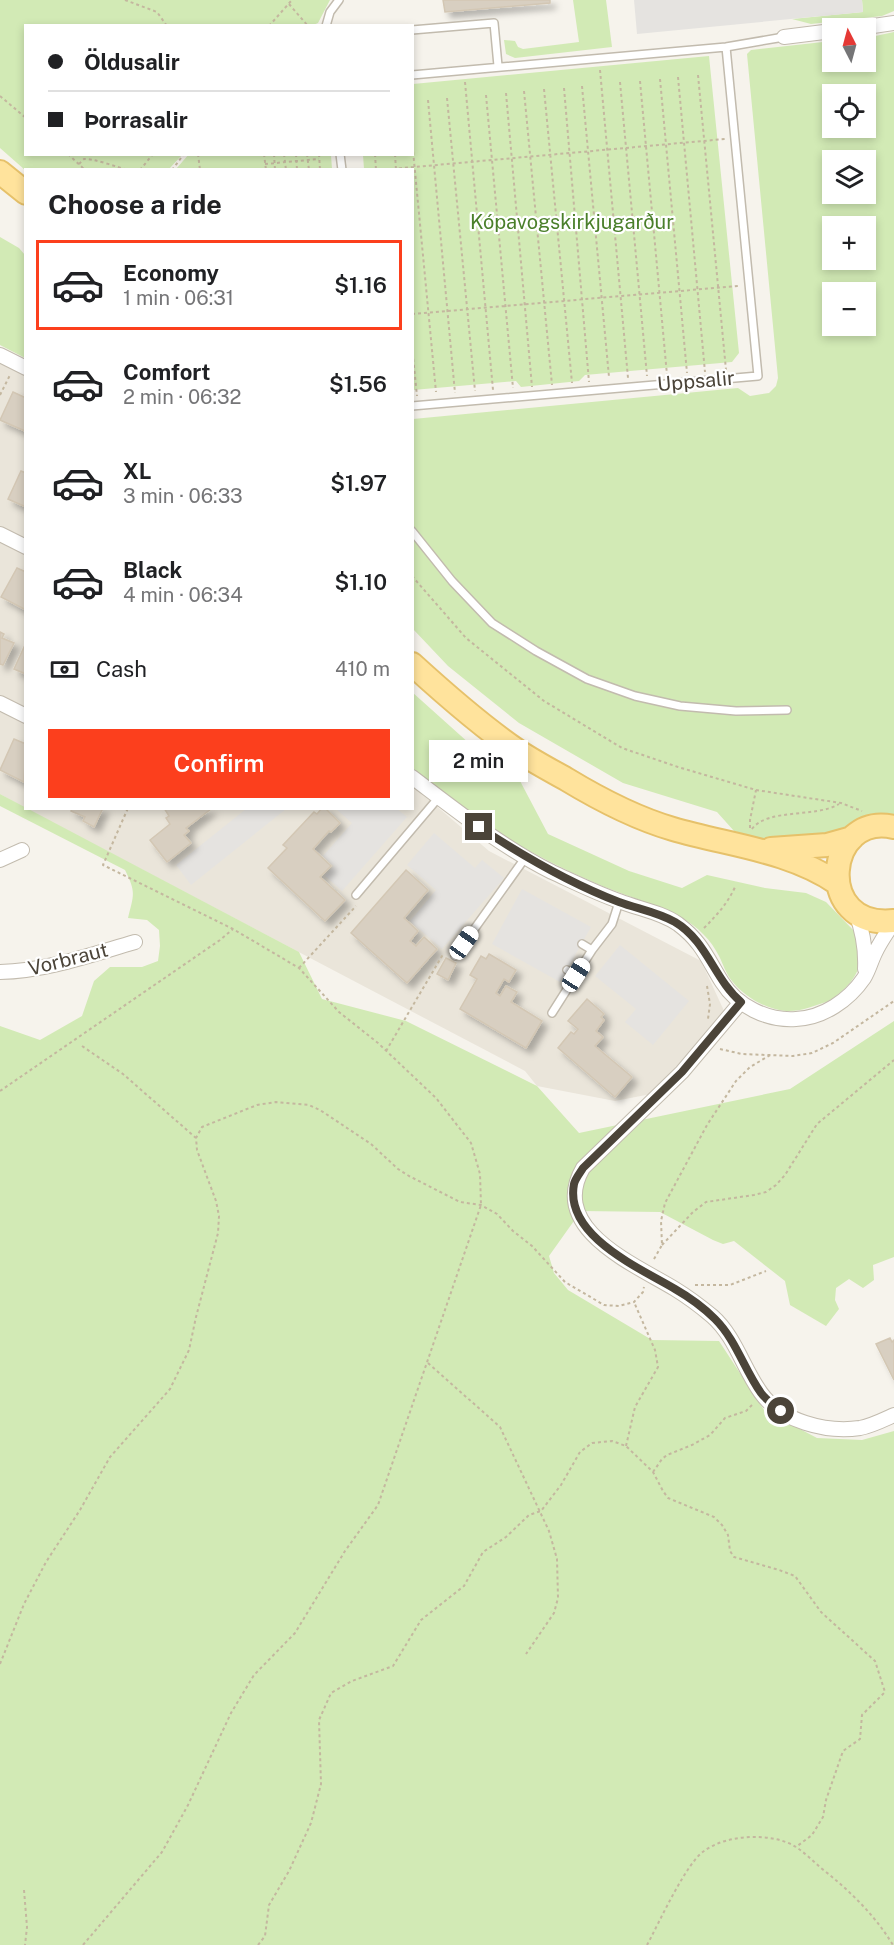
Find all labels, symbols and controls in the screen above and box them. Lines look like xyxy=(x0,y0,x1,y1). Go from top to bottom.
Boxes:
north arrow xyxy=(822,18,876,72)
map controls xyxy=(822,18,876,336)
text: Öldusalir xyxy=(84,49,180,75)
button: locate xyxy=(822,84,876,138)
text: Þorrasalir xyxy=(84,107,188,133)
button: layers xyxy=(822,150,876,204)
text: Choose a ride xyxy=(48,188,222,220)
park label: Kópavogskirkjugarður xyxy=(470,210,674,234)
button: + xyxy=(822,216,876,270)
icon: car xyxy=(51,258,105,312)
text: Economy xyxy=(123,260,219,286)
text: $1.16 xyxy=(334,272,387,298)
button: − xyxy=(822,282,876,336)
text: 1 min · 06:31 xyxy=(123,286,234,310)
icon: car xyxy=(51,357,105,411)
text: Comfort xyxy=(123,359,210,385)
street label: Uppsalir xyxy=(656,366,736,396)
text: $1.56 xyxy=(329,371,387,397)
text: 2 min · 06:32 xyxy=(123,385,241,409)
icon: car xyxy=(51,456,105,510)
text: XL xyxy=(123,458,151,484)
text: $1.97 xyxy=(330,470,387,496)
text: 3 min · 06:33 xyxy=(123,484,243,508)
icon: car xyxy=(51,555,105,609)
text: Black xyxy=(123,557,182,583)
text: $1.10 xyxy=(334,569,387,595)
text: 4 min · 06:34 xyxy=(123,583,243,607)
icon: cash xyxy=(48,653,81,686)
text: Cash xyxy=(96,656,147,682)
text: 410 m xyxy=(335,657,390,681)
button: Confirm xyxy=(48,729,390,798)
callout: 2 min xyxy=(430,740,528,782)
text: 2 min xyxy=(453,749,504,773)
route end xyxy=(465,813,492,840)
car xyxy=(446,923,482,963)
street label: Vorbraut xyxy=(26,937,110,981)
car xyxy=(559,955,593,995)
route start xyxy=(767,1397,794,1424)

